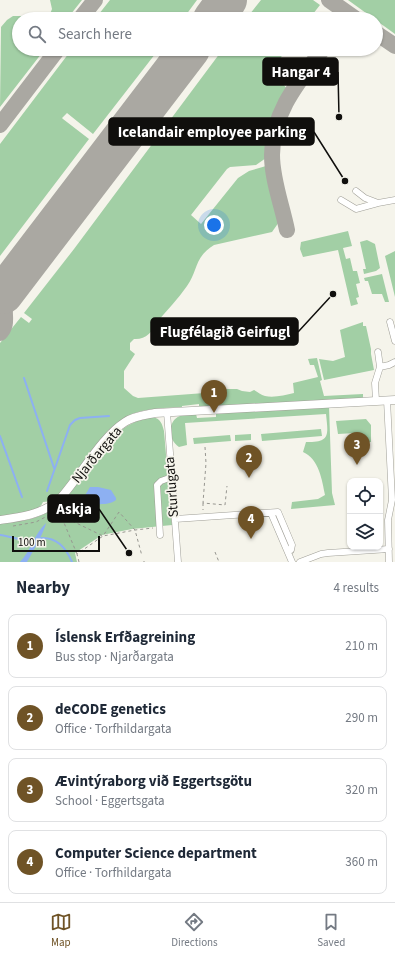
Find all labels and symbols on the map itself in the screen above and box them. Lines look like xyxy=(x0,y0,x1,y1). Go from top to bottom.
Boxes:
callout: Hangar 4 xyxy=(263,58,338,85)
text: Hangar 4 xyxy=(271,62,331,83)
callout: Icelandair employee parking xyxy=(109,118,314,145)
text: Icelandair employee parking xyxy=(118,122,306,143)
your location xyxy=(204,215,224,235)
callout: Flugfélagið Geirfugl xyxy=(151,318,298,345)
text: Flugfélagið Geirfugl xyxy=(160,322,291,343)
pin: 1 xyxy=(201,380,227,413)
street label: Njarðargata xyxy=(67,422,127,488)
pin: 3 xyxy=(344,432,370,465)
pin: 2 xyxy=(236,445,262,478)
street label: Sturlugata xyxy=(160,456,184,518)
callout: Askja xyxy=(48,495,99,522)
text: Askja xyxy=(55,499,92,520)
pin: 4 xyxy=(238,506,264,539)
scale bar xyxy=(12,534,100,553)

